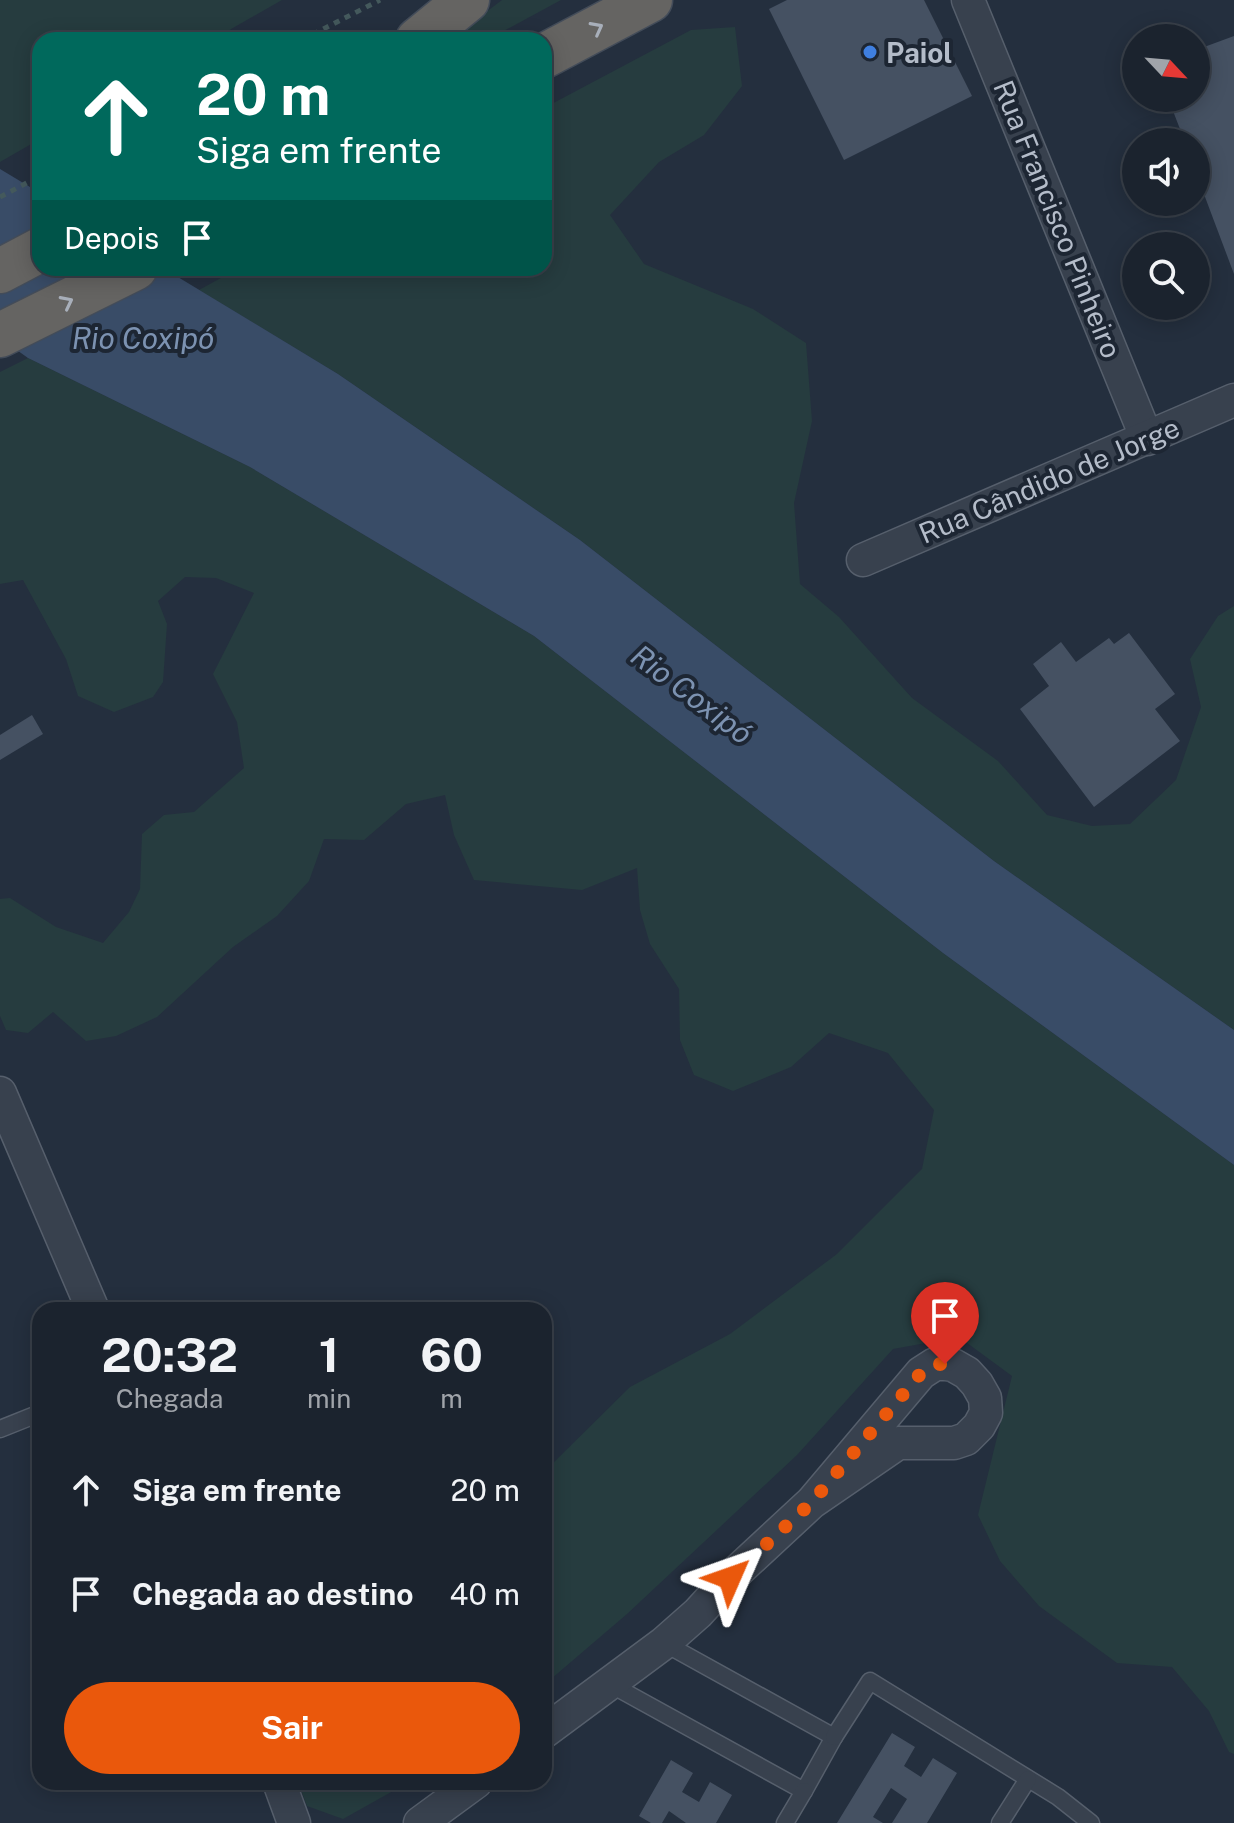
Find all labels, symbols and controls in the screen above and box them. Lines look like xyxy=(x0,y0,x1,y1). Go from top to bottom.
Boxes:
one-way arrow xyxy=(589,23,603,38)
north arrow xyxy=(1122,24,1210,112)
map controls xyxy=(1122,24,1210,320)
place label: Paiol xyxy=(886,36,953,69)
marker: Paiol xyxy=(861,43,879,61)
text: 20 m xyxy=(196,62,330,128)
icon: ahead xyxy=(64,64,168,168)
street label: Rua Francisco Pinheiro xyxy=(987,75,1129,363)
button: sound xyxy=(1122,128,1210,216)
text: Siga em frente xyxy=(196,129,442,171)
icon: arrive xyxy=(175,216,219,260)
text: Depois xyxy=(64,220,159,256)
button: search xyxy=(1122,232,1210,320)
one-way arrow xyxy=(59,296,74,311)
water label: Rio Coxipó xyxy=(72,320,214,356)
street label: Rua Cândido de Jorge xyxy=(914,410,1184,550)
water label: Rio Coxipó xyxy=(624,637,760,751)
pin xyxy=(911,1282,979,1364)
icon: arrive xyxy=(923,1294,967,1338)
text: 20:32 xyxy=(101,1326,238,1383)
text: 1 xyxy=(319,1326,339,1383)
text: 60 xyxy=(420,1326,483,1383)
text: Chegada xyxy=(116,1383,223,1414)
text: min xyxy=(307,1383,351,1414)
text: m xyxy=(440,1383,463,1414)
icon: ahead xyxy=(64,1468,108,1512)
text: Siga em frente xyxy=(132,1472,342,1508)
text: 20 m xyxy=(451,1472,520,1508)
position arrow xyxy=(688,1536,772,1620)
icon: arrive xyxy=(64,1572,108,1616)
text: Chegada ao destino xyxy=(132,1576,413,1612)
text: 40 m xyxy=(450,1576,520,1612)
button: Sair xyxy=(64,1682,520,1774)

